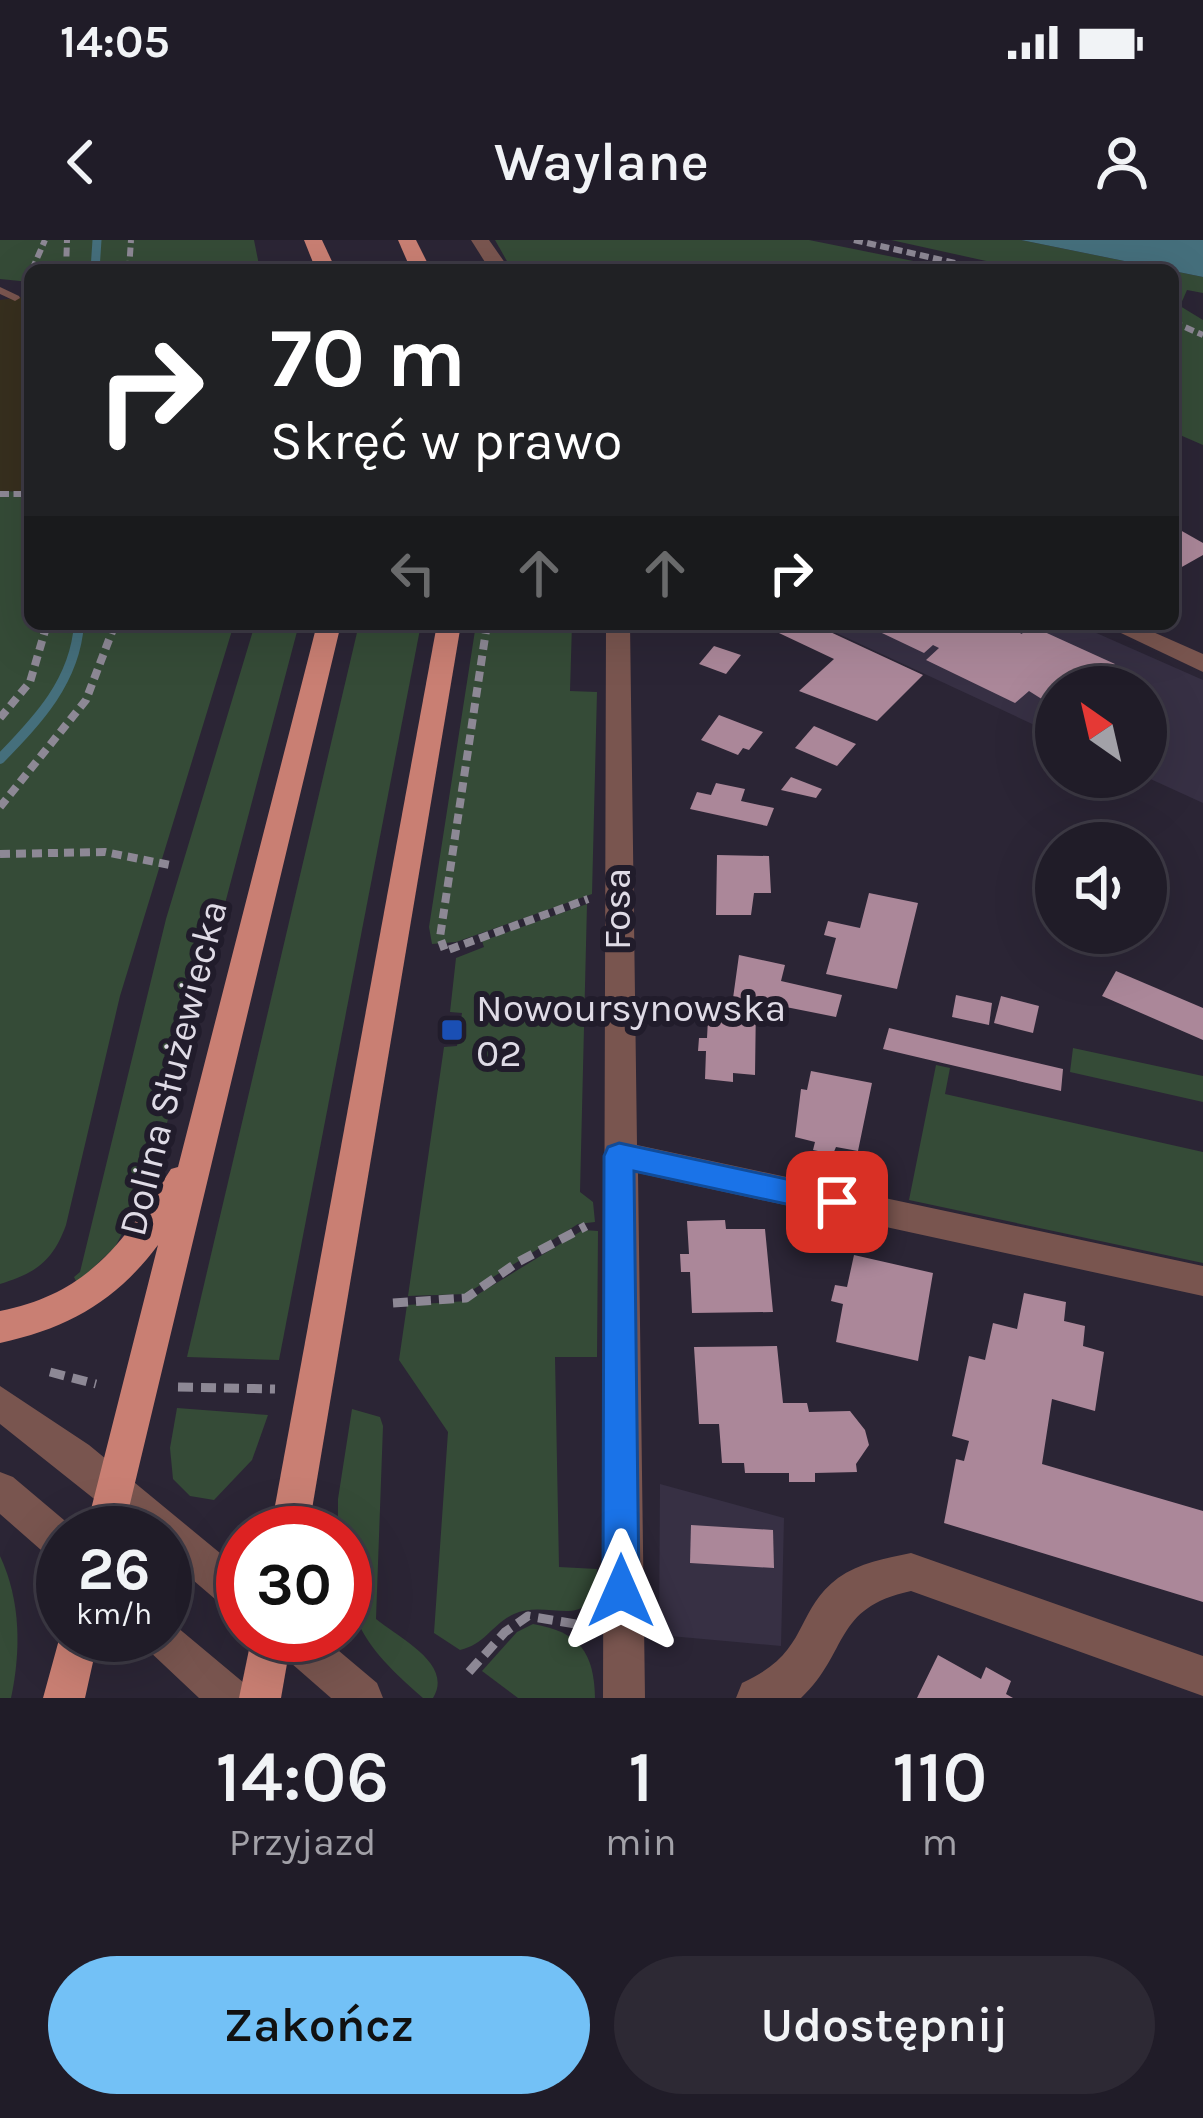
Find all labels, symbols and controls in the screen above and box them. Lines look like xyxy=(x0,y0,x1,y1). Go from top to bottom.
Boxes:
text: 14:05 xyxy=(60,16,170,68)
icon: back xyxy=(48,129,114,195)
icon: person xyxy=(1089,129,1155,195)
text: Waylane xyxy=(494,130,709,194)
text: 70 m xyxy=(270,309,466,407)
icon: right xyxy=(72,312,228,468)
text: Skręć w prawo xyxy=(270,409,622,473)
icon: left xyxy=(380,540,446,606)
icon: ahead xyxy=(506,540,572,606)
icon: ahead xyxy=(632,540,698,606)
icon: right xyxy=(758,540,824,606)
north arrow xyxy=(1035,666,1167,798)
map controls xyxy=(1035,666,1167,954)
button: sound xyxy=(1035,822,1167,954)
street label: Fosa xyxy=(594,868,640,950)
street label: Dolina Służewiecka xyxy=(109,896,237,1240)
place label: Nowoursynowska 02 xyxy=(476,985,786,1076)
marker: Nowoursynowska 02 xyxy=(439,1017,465,1043)
pin xyxy=(786,1151,888,1253)
icon: arrive xyxy=(804,1169,870,1235)
speed limit sign: 30 xyxy=(216,1506,372,1662)
position arrow xyxy=(558,1528,684,1654)
text: 26 xyxy=(78,1534,150,1604)
text: km/h xyxy=(76,1596,152,1632)
text: 14:06 xyxy=(216,1735,389,1819)
text: 1 xyxy=(628,1735,653,1819)
text: 110 xyxy=(892,1735,987,1819)
text: Przyjazd xyxy=(229,1819,376,1865)
text: min xyxy=(605,1819,677,1865)
text: m xyxy=(922,1819,958,1865)
button: Zakończ xyxy=(48,1956,590,2094)
button: Udostępnij xyxy=(614,1956,1155,2094)

